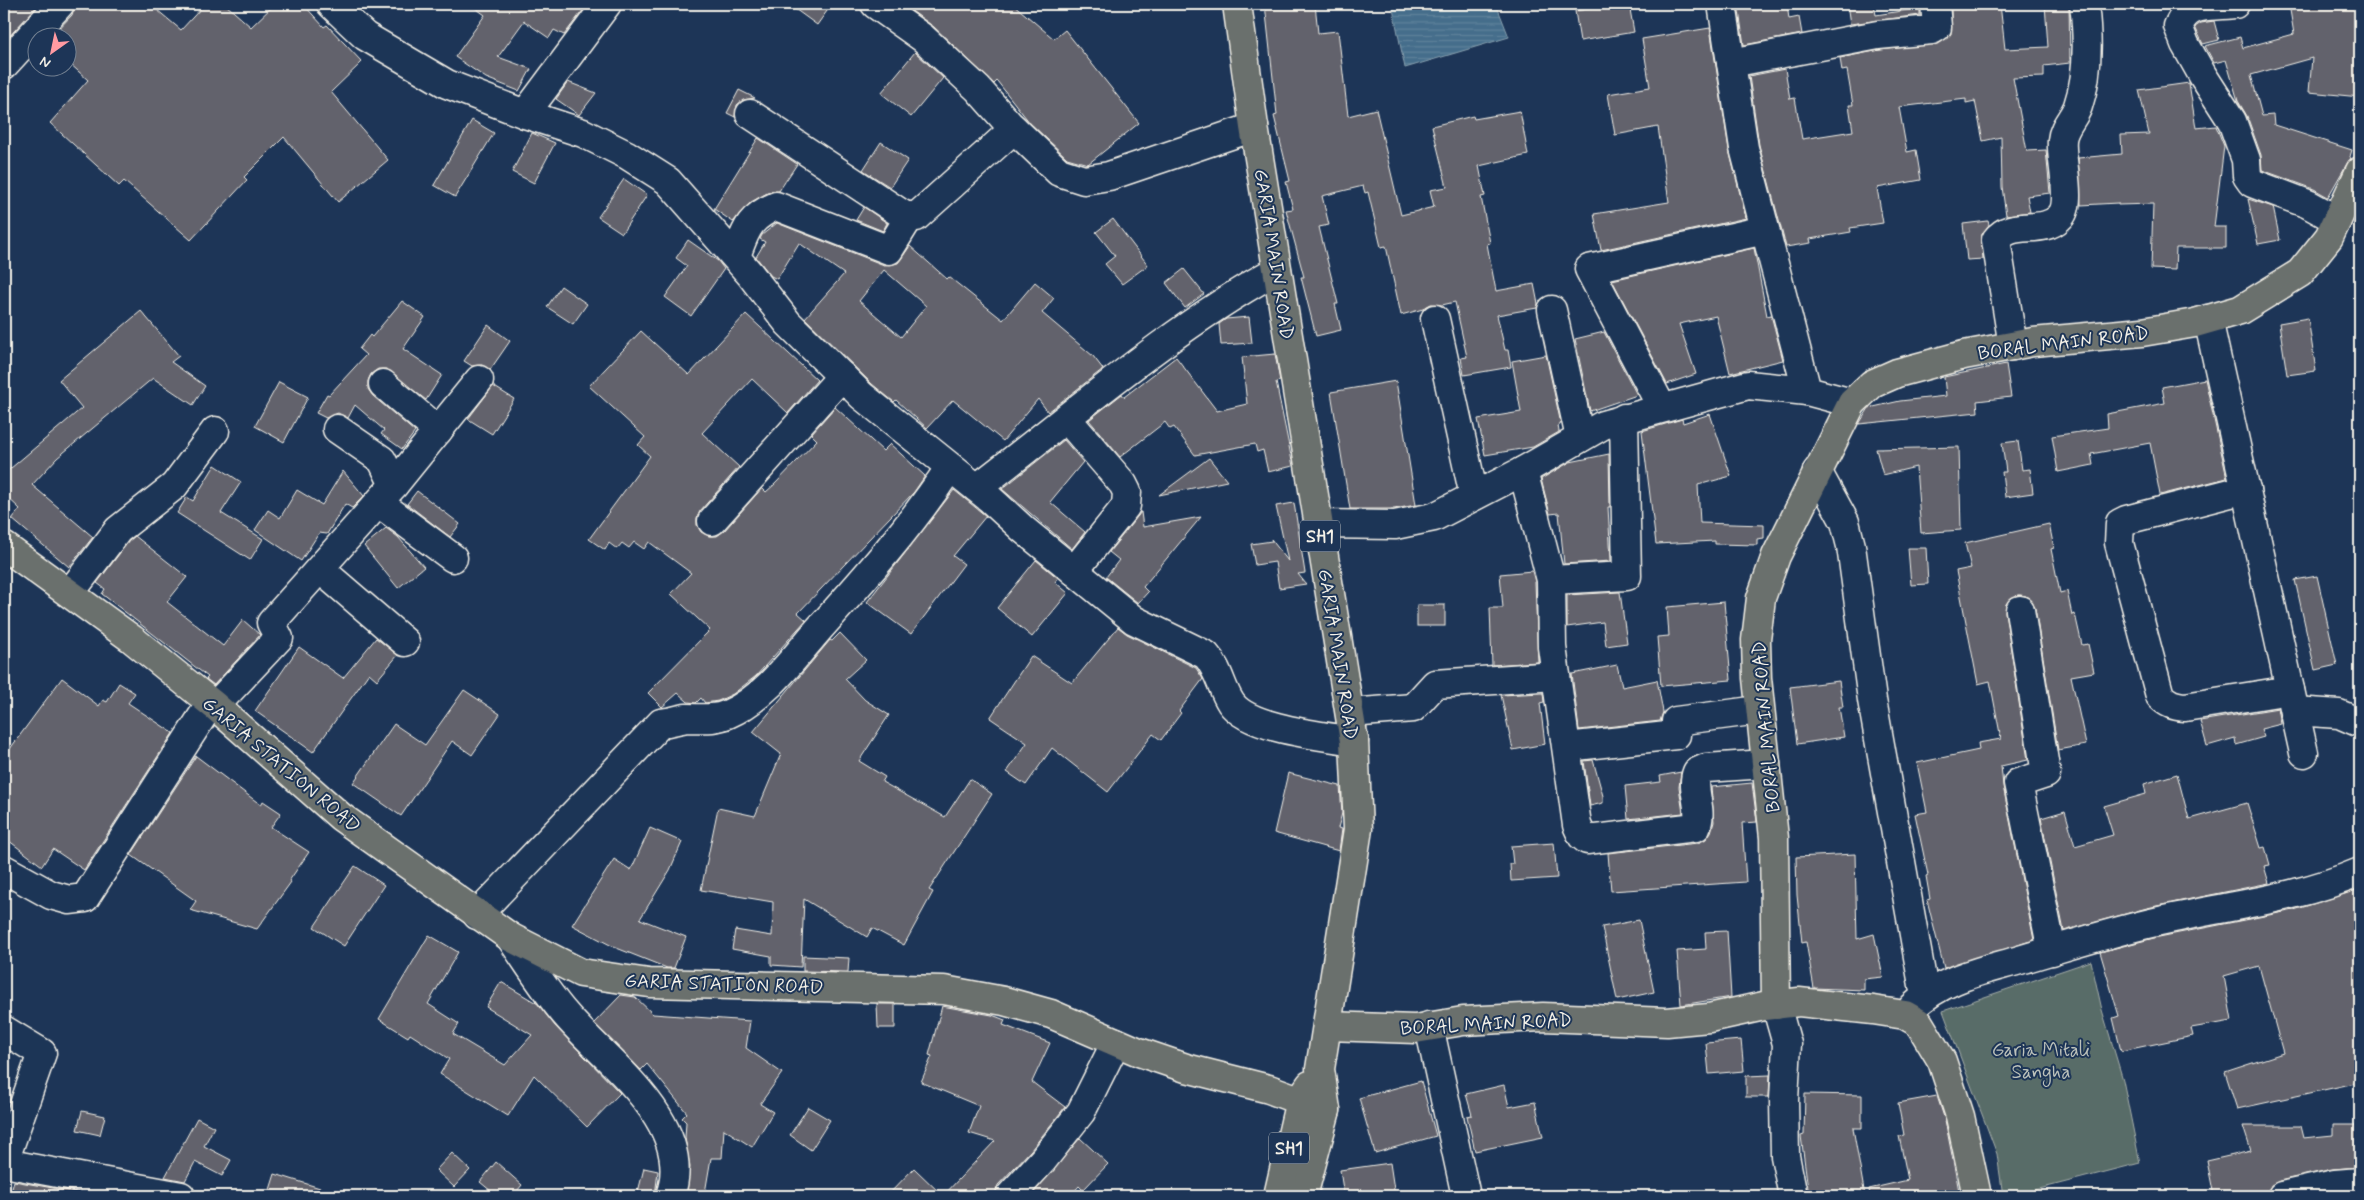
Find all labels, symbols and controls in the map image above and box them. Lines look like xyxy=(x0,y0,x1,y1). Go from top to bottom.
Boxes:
north arrow xyxy=(28,28,78,78)
text: N xyxy=(37,52,54,72)
street label: GARIA MAIN ROAD xyxy=(1248,167,1299,341)
street label: BORAL MAIN ROAD xyxy=(1976,321,2150,366)
road number: SH1 xyxy=(1300,520,1340,552)
street label: GARIA MAIN ROAD xyxy=(1312,567,1363,741)
street label: BORAL MAIN ROAD xyxy=(1747,640,1786,814)
street label: GARIA STATION ROAD xyxy=(197,692,365,839)
street label: GARIA STATION ROAD xyxy=(624,969,824,1000)
street label: BORAL MAIN ROAD xyxy=(1400,1008,1573,1041)
park label: Garia Mitali Sangha xyxy=(1992,1038,2090,1087)
road number: SH1 xyxy=(1269,1132,1309,1164)

